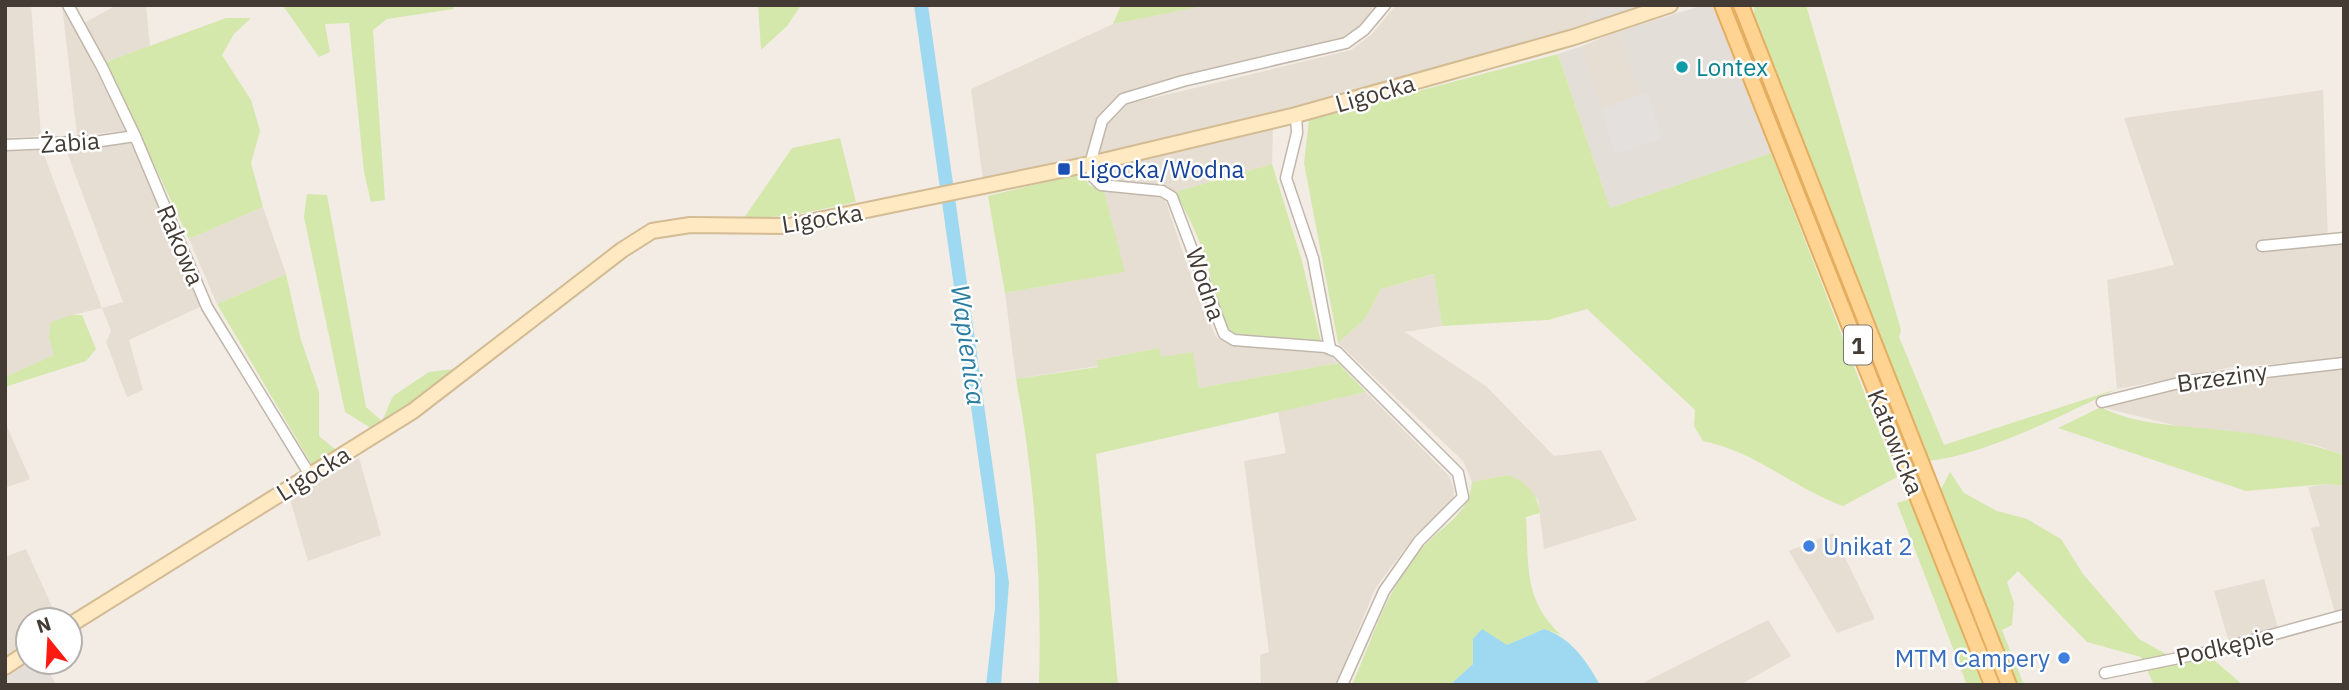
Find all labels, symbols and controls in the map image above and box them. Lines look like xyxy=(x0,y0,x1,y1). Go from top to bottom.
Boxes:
place label: Lontex xyxy=(1696,51,1768,83)
marker: Lontex xyxy=(1674,59,1690,75)
street label: Ligocka xyxy=(1331,66,1419,120)
street label: Żabia xyxy=(39,124,101,160)
place label: Ligocka/Wodna xyxy=(1078,153,1245,185)
marker: Ligocka/Wodna xyxy=(1056,161,1072,177)
street label: Ligocka xyxy=(779,196,865,240)
street label: Rakowa xyxy=(150,200,212,290)
street label: Wodna xyxy=(1179,243,1233,325)
water label: Wapienica xyxy=(944,283,994,407)
road number: 1 xyxy=(1844,326,1872,364)
street label: Brzeziny xyxy=(2175,355,2269,399)
street label: Katowicka xyxy=(1860,384,1932,500)
street label: Ligocka xyxy=(270,438,356,508)
place label: Unikat 2 xyxy=(1823,530,1913,562)
marker: Unikat 2 xyxy=(1801,538,1817,554)
north arrow xyxy=(14,606,84,676)
text: N xyxy=(33,611,54,638)
street label: Podkępie xyxy=(2173,619,2277,673)
place label: MTM Campery xyxy=(1895,642,2050,674)
marker: MTM Campery xyxy=(2056,650,2072,666)

